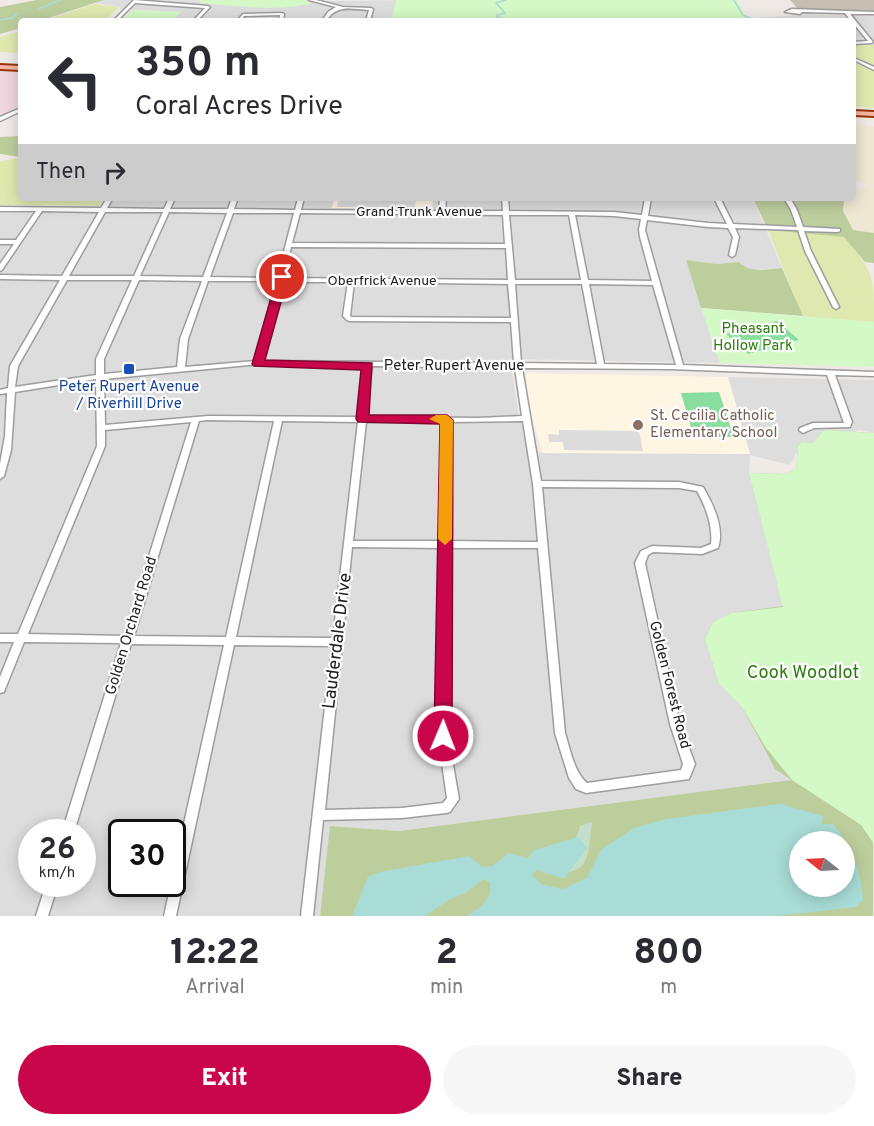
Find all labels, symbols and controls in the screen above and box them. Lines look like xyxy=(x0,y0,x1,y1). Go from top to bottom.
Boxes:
text: 350 m xyxy=(135,38,261,91)
icon: left xyxy=(36,42,114,120)
text: Coral Acres Drive xyxy=(135,90,343,124)
icon: right xyxy=(98,156,131,189)
text: Then xyxy=(36,159,86,186)
street label: Grand Trunk Avenue xyxy=(356,204,482,221)
pin xyxy=(256,251,307,302)
icon: arrive xyxy=(265,260,298,293)
street label: Oberfrick Avenue xyxy=(327,273,437,290)
park label: Pheasant Hollow Park xyxy=(713,320,793,356)
street label: Peter Rupert Avenue xyxy=(384,357,524,376)
marker: Peter Rupert Avenue / Riverhill Drive xyxy=(122,362,136,376)
place label: Peter Rupert Avenue / Riverhill Drive xyxy=(59,378,199,414)
place label: St. Cecilia Catholic Elementary School xyxy=(650,407,777,443)
marker: St. Cecilia Catholic Elementary School xyxy=(631,418,645,432)
street label: Golden Orchard Road xyxy=(102,554,162,698)
street label: Lauderdale Drive xyxy=(318,572,358,710)
street label: Golden Forest Road xyxy=(644,619,694,751)
park label: Cook Woodlot xyxy=(747,662,859,685)
position arrow xyxy=(411,704,475,768)
speed limit sign: 30 xyxy=(108,819,186,897)
north arrow xyxy=(789,831,855,897)
map controls xyxy=(789,831,855,897)
text: 26 xyxy=(39,832,75,869)
text: km/h xyxy=(39,864,75,883)
text: 12:22 xyxy=(170,931,260,977)
text: 2 xyxy=(436,931,458,977)
text: 800 xyxy=(634,931,704,977)
text: Arrival xyxy=(185,975,245,1001)
text: min xyxy=(430,975,463,1001)
text: m xyxy=(660,975,677,1001)
button: Exit xyxy=(18,1045,431,1114)
button: Share xyxy=(443,1045,856,1114)

